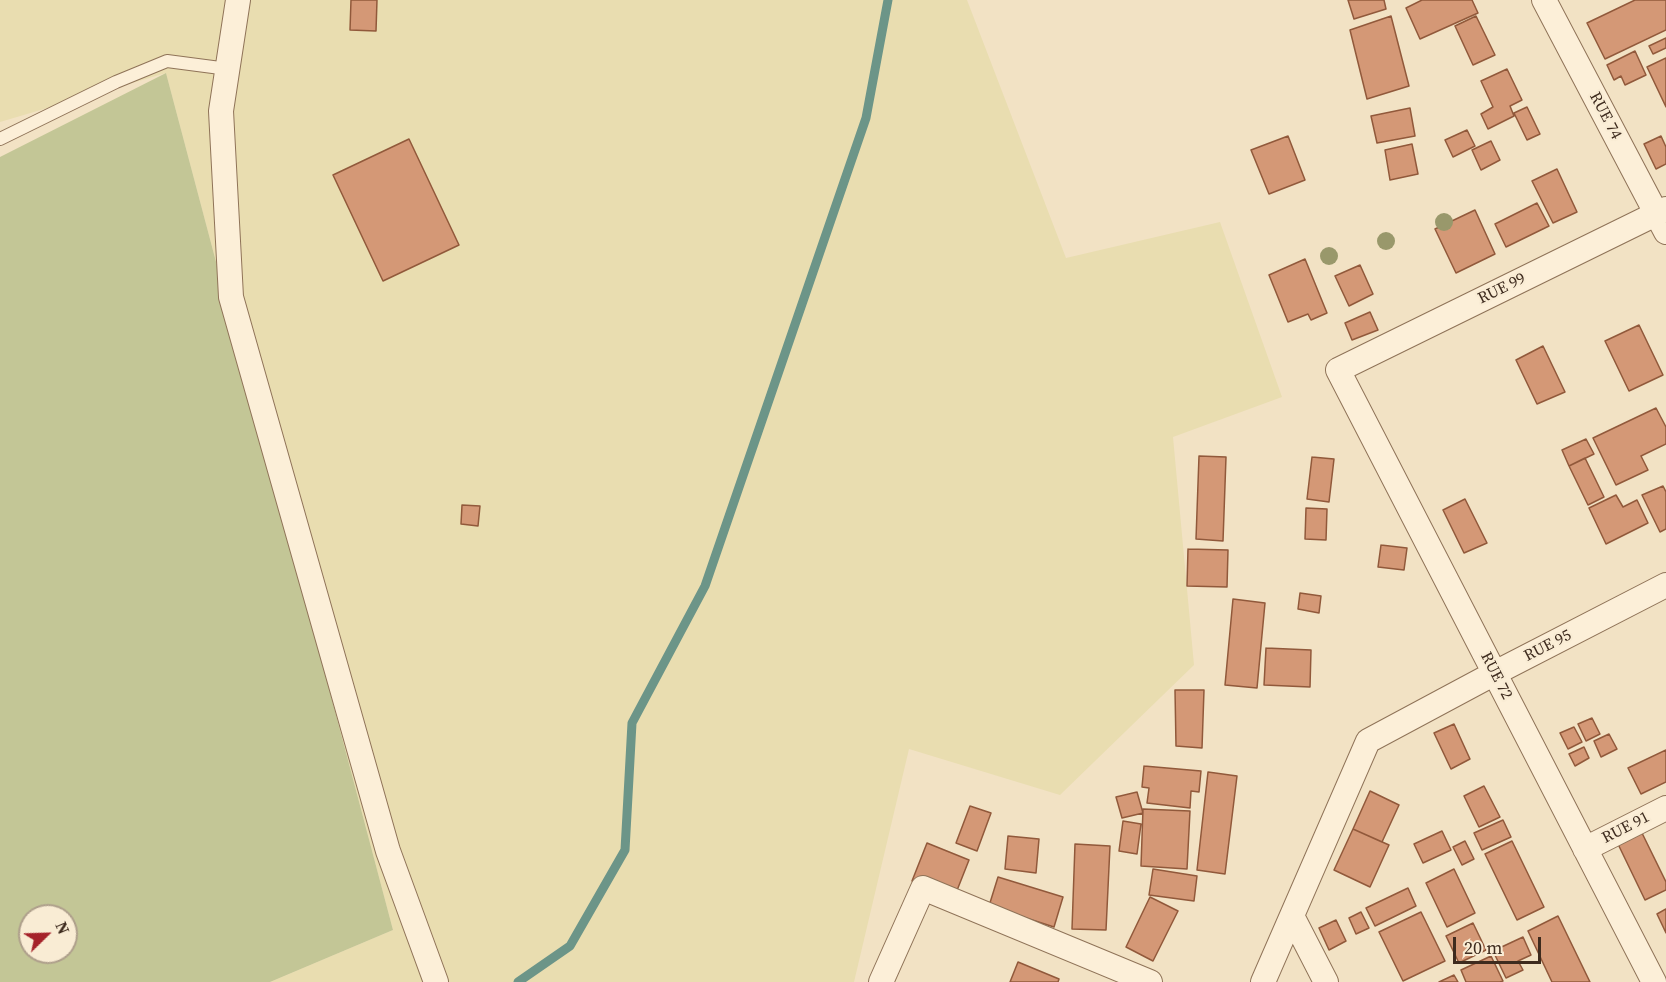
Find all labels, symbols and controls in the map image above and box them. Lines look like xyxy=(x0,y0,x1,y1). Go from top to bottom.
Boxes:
street label: RUE 74 xyxy=(1585,89,1625,143)
street label: RUE 99 xyxy=(1475,269,1529,309)
street label: RUE 95 xyxy=(1521,626,1575,666)
street label: RUE 72 xyxy=(1476,649,1516,703)
street label: RUE 91 xyxy=(1599,808,1653,848)
north arrow xyxy=(18,904,78,964)
text: N xyxy=(50,918,75,937)
scale bar xyxy=(1456,925,1544,963)
text: 20 m xyxy=(1464,935,1502,960)

